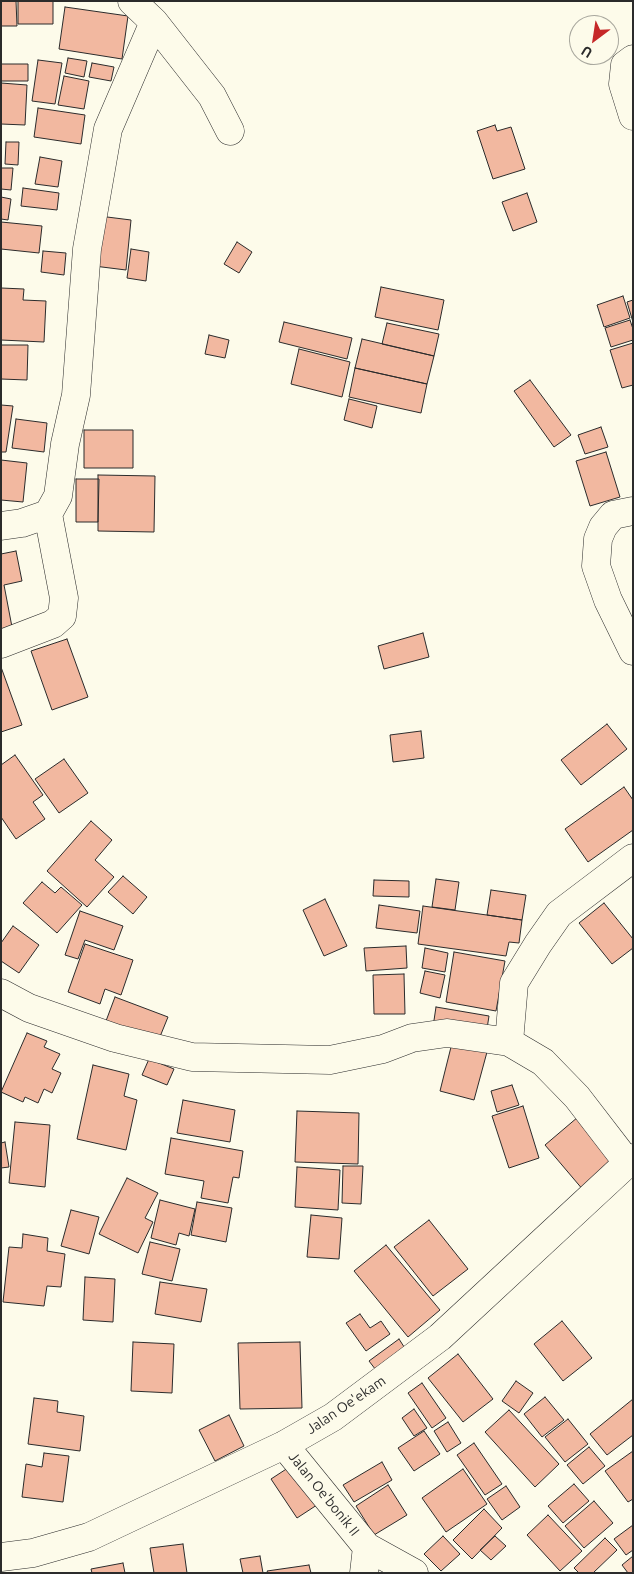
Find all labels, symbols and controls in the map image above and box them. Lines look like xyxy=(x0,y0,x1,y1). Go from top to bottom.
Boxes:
north arrow xyxy=(569,15,619,65)
text: U xyxy=(578,43,595,61)
street label: Jalan Oe'ekam xyxy=(303,1372,389,1438)
street label: Jalan Oe'bonik II xyxy=(285,1449,363,1539)

